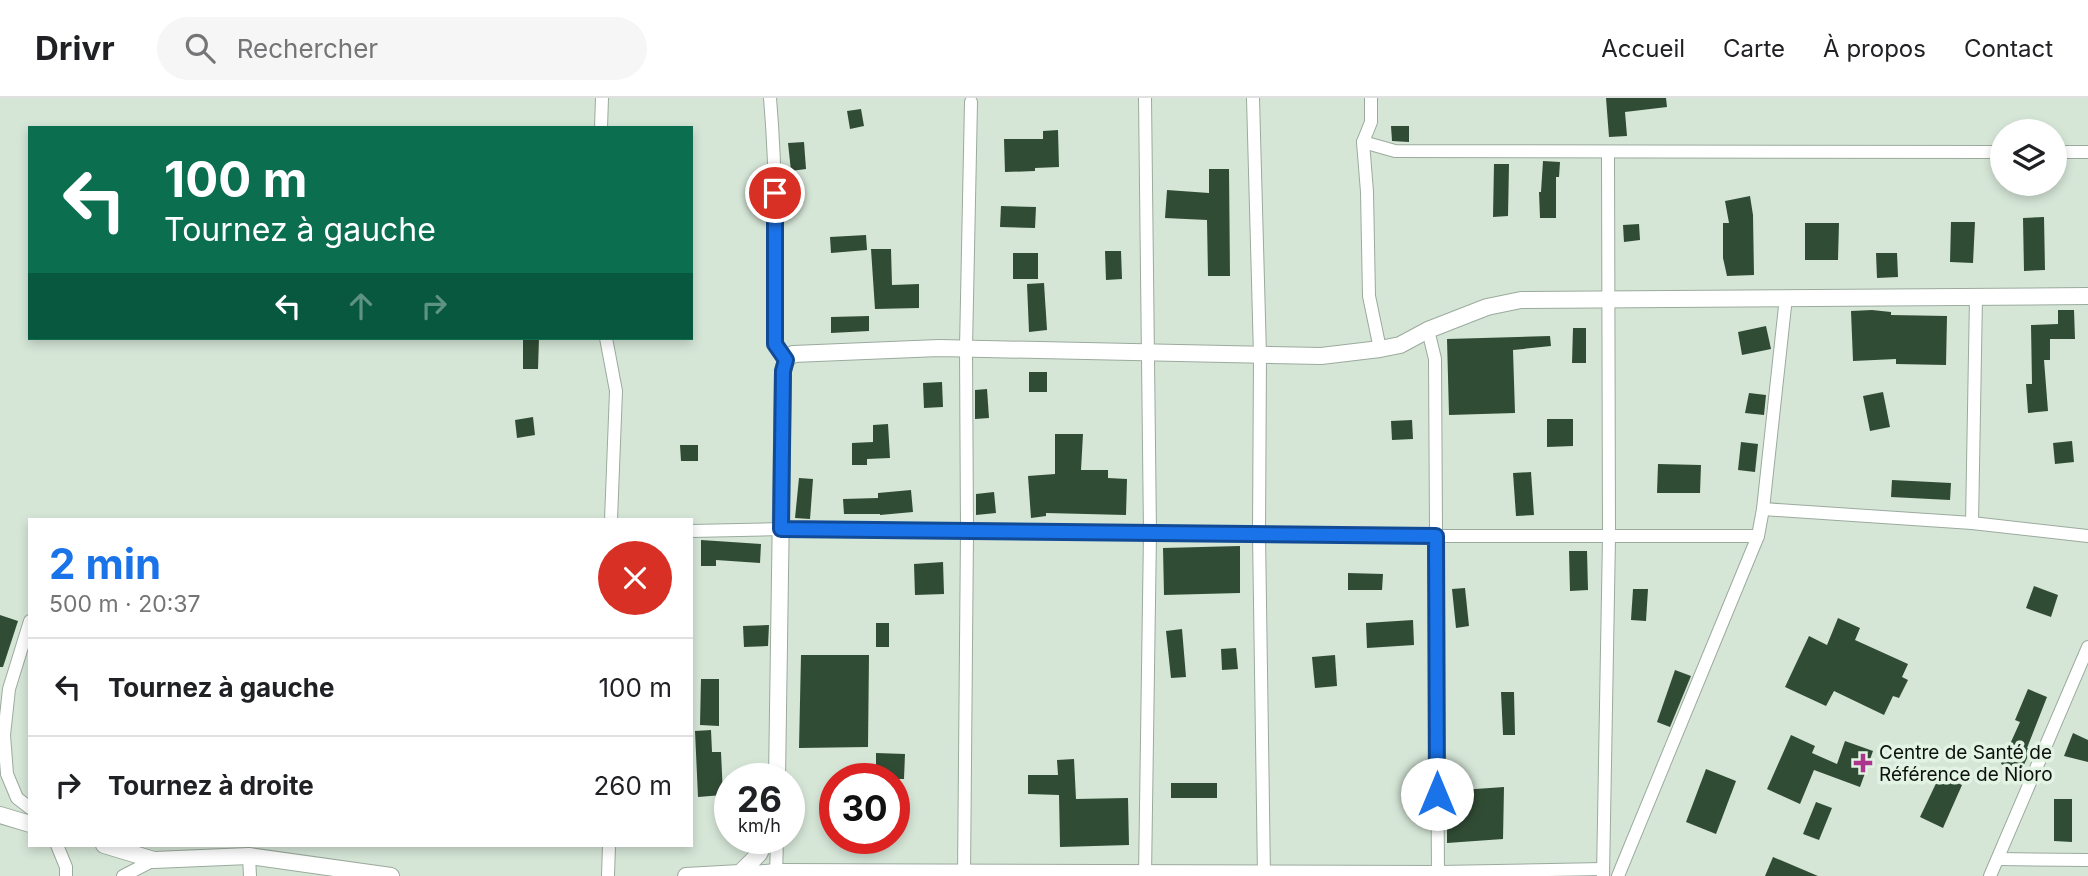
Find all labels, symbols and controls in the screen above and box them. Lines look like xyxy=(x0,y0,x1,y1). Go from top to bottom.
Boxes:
search box xyxy=(157,17,647,80)
text: Drivr xyxy=(35,28,115,68)
icon: search xyxy=(181,29,219,67)
text: Rechercher xyxy=(237,33,378,64)
text: Accueil xyxy=(1601,34,1685,63)
text: Carte xyxy=(1723,34,1785,63)
text: À propos xyxy=(1823,34,1926,63)
text: Contact xyxy=(1964,34,2053,63)
map controls xyxy=(1990,119,2067,196)
button: layers xyxy=(1990,119,2067,196)
text: 100 m xyxy=(164,150,308,209)
icon: left xyxy=(49,154,140,245)
pin xyxy=(745,163,805,223)
icon: arrive xyxy=(756,174,794,212)
text: Tournez à gauche xyxy=(164,210,436,249)
icon: left xyxy=(269,287,307,325)
icon: ahead xyxy=(342,287,380,325)
icon: right xyxy=(415,287,453,325)
text: 2 min xyxy=(49,538,161,589)
button: close xyxy=(598,541,672,615)
text: 500 m · 20:37 xyxy=(49,590,201,618)
icon: left xyxy=(49,668,87,706)
text: Tournez à gauche xyxy=(108,672,334,703)
text: 100 m xyxy=(599,672,672,703)
place label: Centre de Santé de Référence de Nioro xyxy=(1879,741,2053,786)
marker: Centre de Santé de Référence de Nioro xyxy=(1853,753,1873,773)
position arrow xyxy=(1400,757,1474,831)
speed limit sign: 30 xyxy=(819,763,910,854)
icon: right xyxy=(49,766,87,804)
text: Tournez à droite xyxy=(108,770,314,801)
text: 260 m xyxy=(594,770,672,801)
text: 26 xyxy=(737,778,782,820)
text: km/h xyxy=(738,815,781,836)

